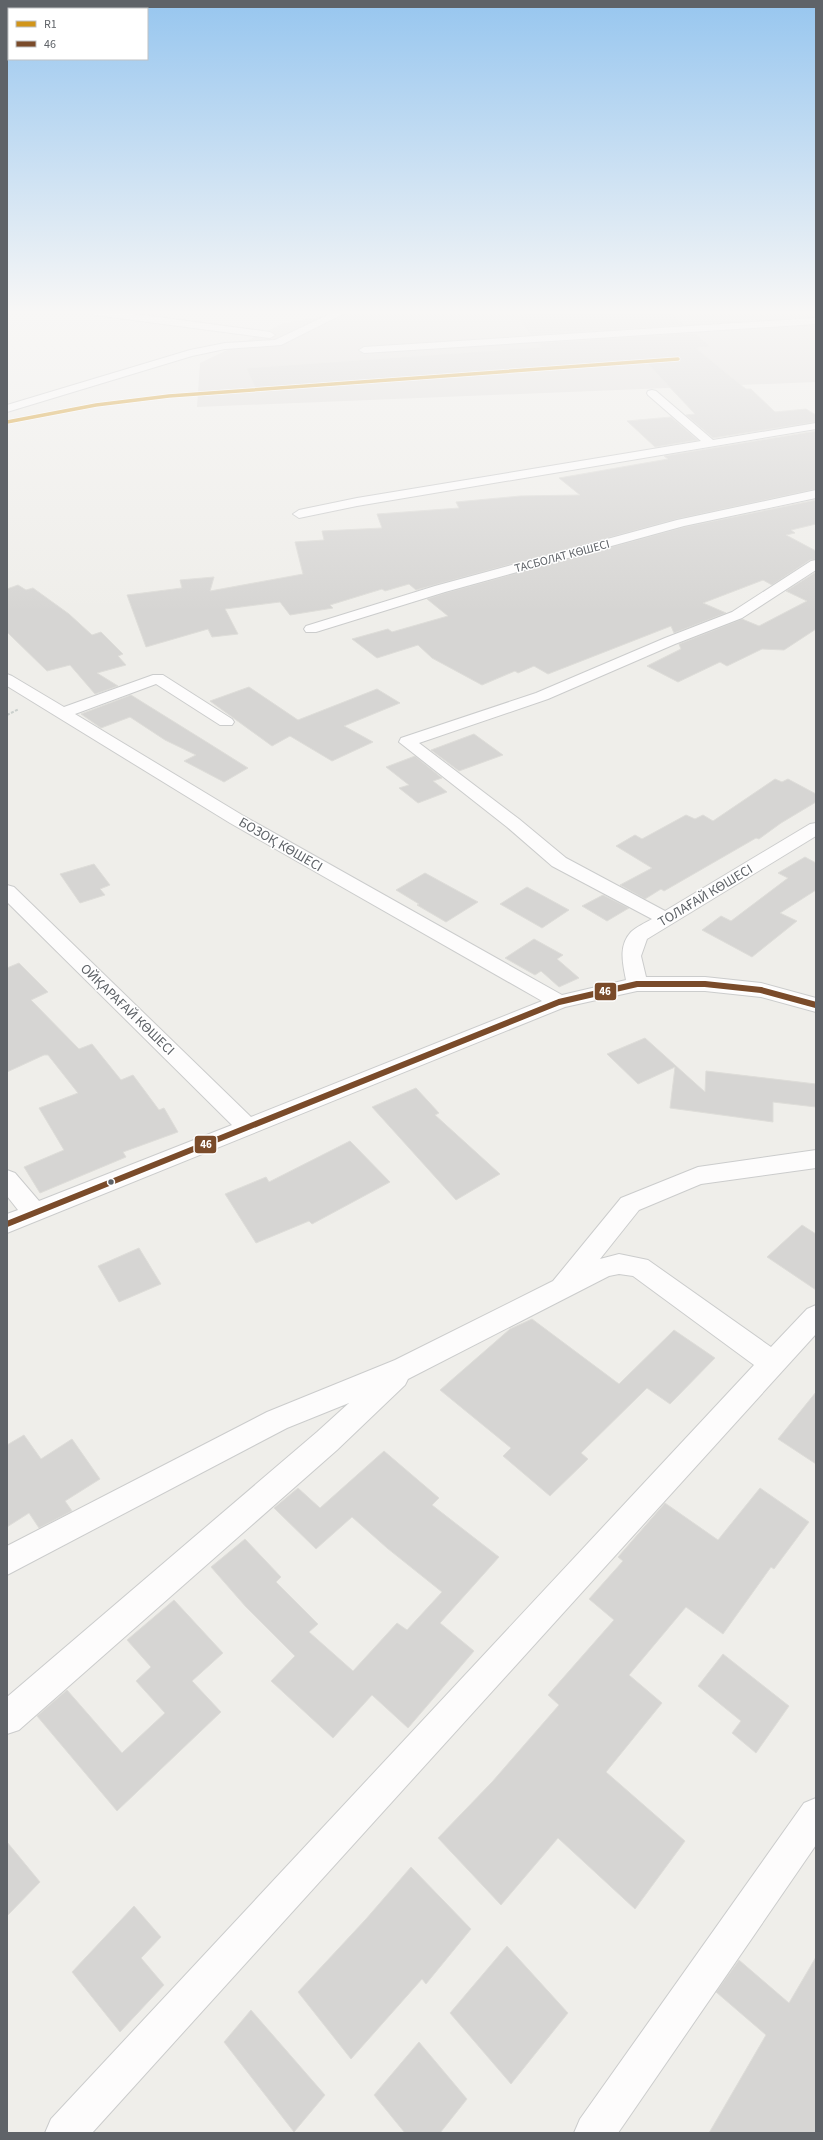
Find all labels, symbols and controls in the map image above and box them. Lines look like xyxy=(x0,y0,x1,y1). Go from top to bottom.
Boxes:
legend xyxy=(8,8,148,60)
text: R1 xyxy=(44,16,57,33)
text: 46 xyxy=(44,36,56,53)
street label: ТАСБОЛАТ КӨШЕСІ xyxy=(513,536,612,577)
street label: БОЗОҚ КӨШЕСІ xyxy=(235,813,326,877)
street label: ТОЛАҒАЙ КӨШЕСІ xyxy=(654,860,757,932)
street label: ОЙҚАРАҒАЙ КӨШЕСІ xyxy=(76,959,179,1060)
line badge: 46 xyxy=(594,982,617,1001)
text: 46 xyxy=(599,984,611,999)
line badge: 46 xyxy=(194,1135,217,1154)
text: 46 xyxy=(200,1137,212,1152)
unlabelled marker xyxy=(106,1177,116,1187)

